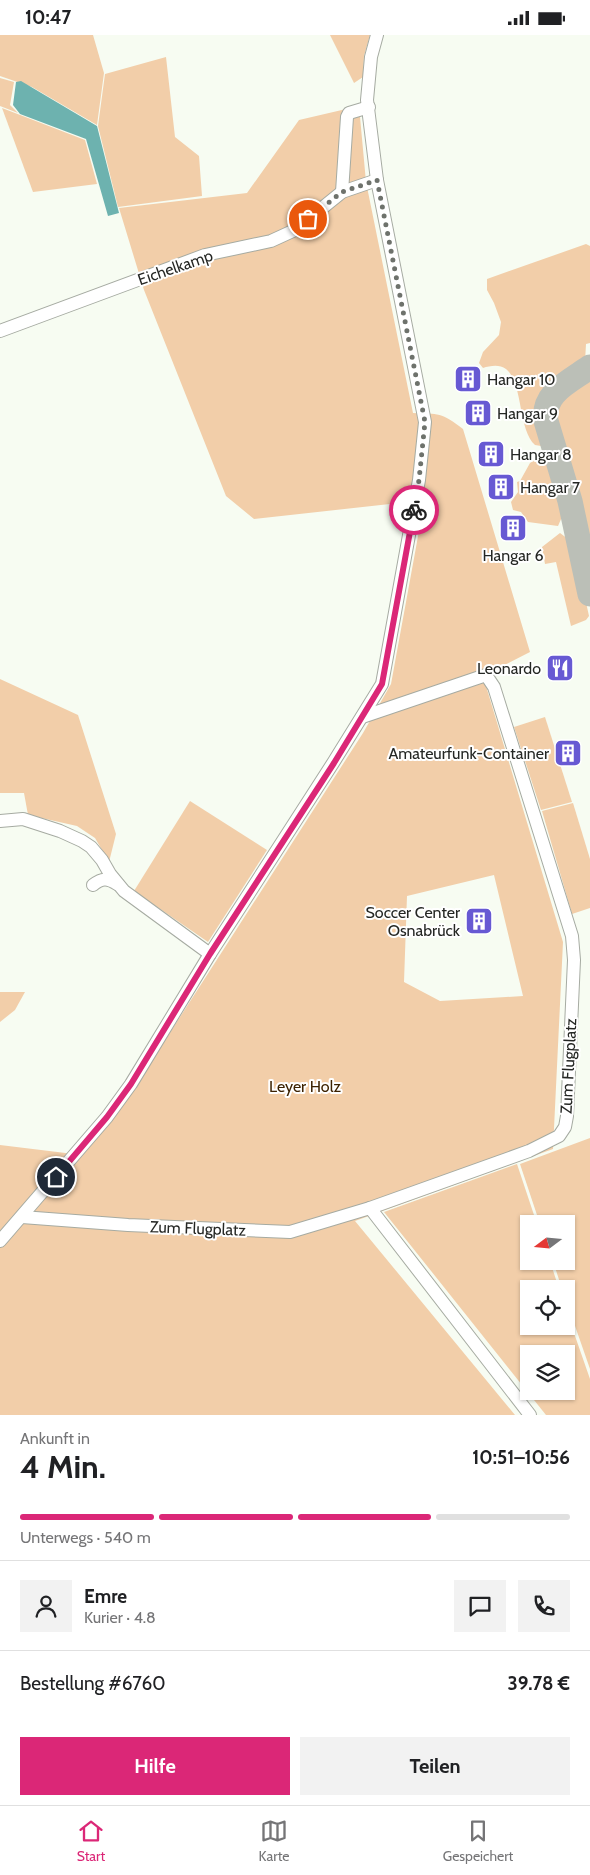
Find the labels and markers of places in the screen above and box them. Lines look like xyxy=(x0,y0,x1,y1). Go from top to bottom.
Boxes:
pin xyxy=(287,198,329,240)
building icon: Hangar 10 xyxy=(453,364,483,394)
place label: Hangar 10 xyxy=(487,370,555,389)
building icon: Hangar 9 xyxy=(463,398,493,428)
place label: Hangar 9 xyxy=(497,404,558,423)
building icon: Hangar 8 xyxy=(476,439,506,469)
place label: Hangar 8 xyxy=(510,445,572,464)
building icon: Hangar 7 xyxy=(486,472,516,502)
place label: Hangar 7 xyxy=(520,478,580,497)
building icon: Hangar 6 xyxy=(498,513,528,543)
place label: Hangar 6 xyxy=(482,546,544,565)
restaurant icon: Leonardo xyxy=(545,653,575,683)
place label: Leonardo xyxy=(477,659,541,678)
building icon: Amateurfunk-Container xyxy=(553,738,583,768)
place label: Amateurfunk-Container xyxy=(388,744,550,763)
place label: Soccer Center Osnabrück xyxy=(365,903,461,940)
building icon: Soccer Center Osnabrück xyxy=(464,906,494,936)
pin xyxy=(35,1156,77,1198)

